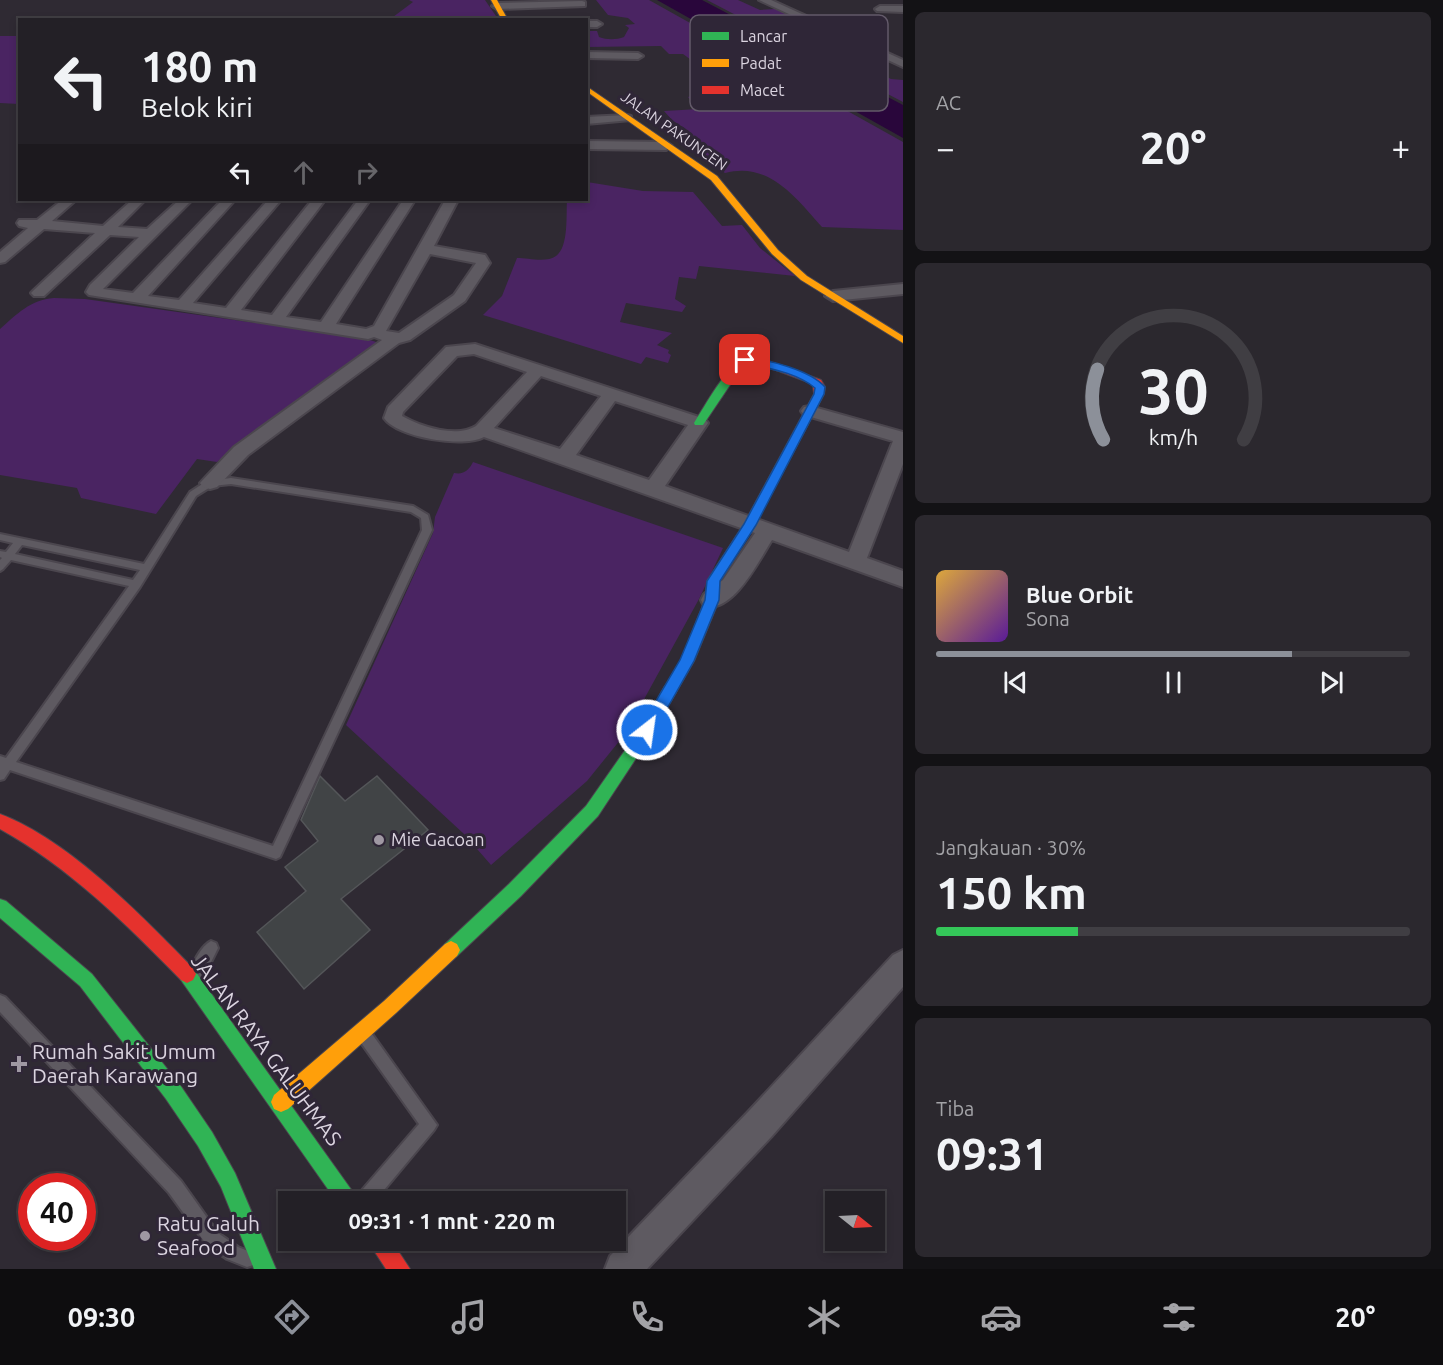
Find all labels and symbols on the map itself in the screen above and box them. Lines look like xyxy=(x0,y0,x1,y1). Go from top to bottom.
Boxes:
legend xyxy=(690,15,888,111)
text: Lancar xyxy=(740,27,787,45)
text: Padat xyxy=(740,54,782,72)
text: Macet xyxy=(740,81,785,99)
street label: JALAN PAKUNCEN xyxy=(618,88,731,174)
pin xyxy=(719,334,770,385)
position arrow xyxy=(615,698,679,762)
place label: Mie Gacoan xyxy=(391,829,485,849)
marker: Mie Gacoan xyxy=(372,833,386,847)
street label: JALAN RAYA GALUHMAS xyxy=(187,949,347,1150)
place label: Rumah Sakit Umum Daerah Karawang xyxy=(32,1039,216,1087)
marker: Rumah Sakit Umum Daerah Karawang xyxy=(10,1055,28,1073)
speed limit sign: 40 xyxy=(18,1173,96,1251)
north arrow xyxy=(825,1191,885,1251)
place label: Ratu Galuh Seafood xyxy=(157,1211,260,1259)
marker: Ratu Galuh Seafood xyxy=(138,1229,152,1243)

